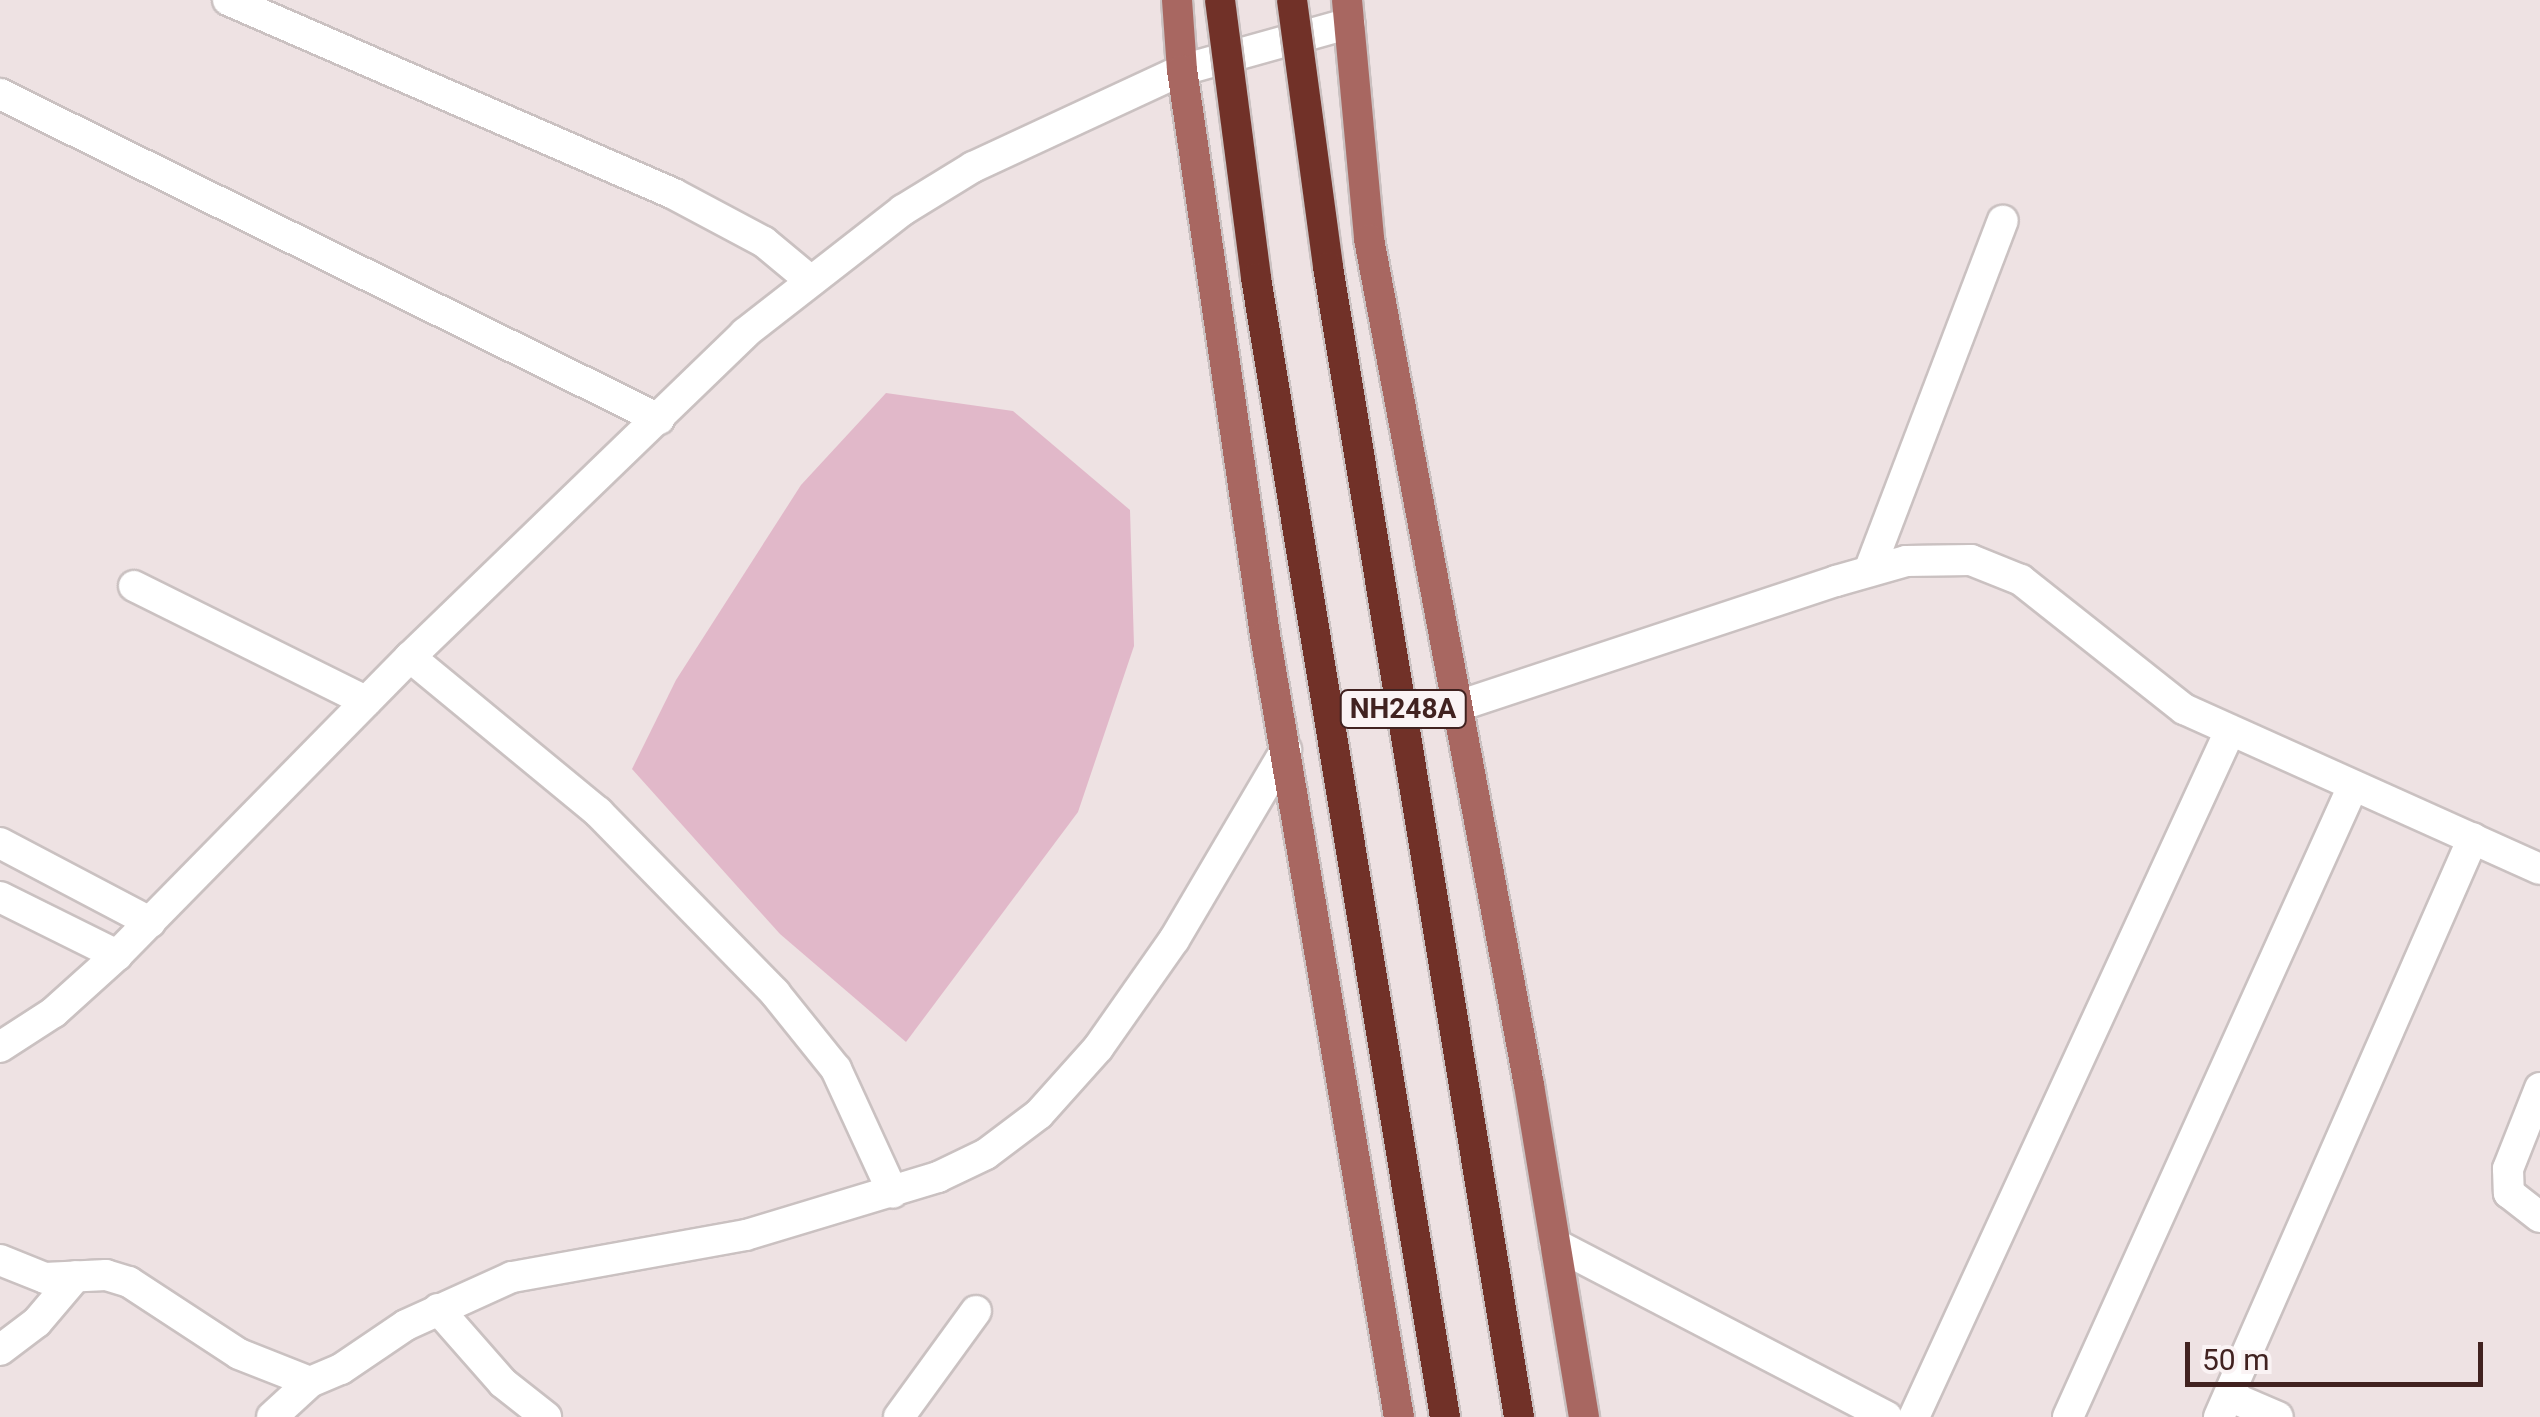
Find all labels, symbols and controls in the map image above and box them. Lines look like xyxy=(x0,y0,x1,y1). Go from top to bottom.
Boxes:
road number: NH248A xyxy=(1338,686,1468,732)
scale bar xyxy=(2190,1322,2488,1384)
text: 50 m xyxy=(2202,1342,2269,1377)

